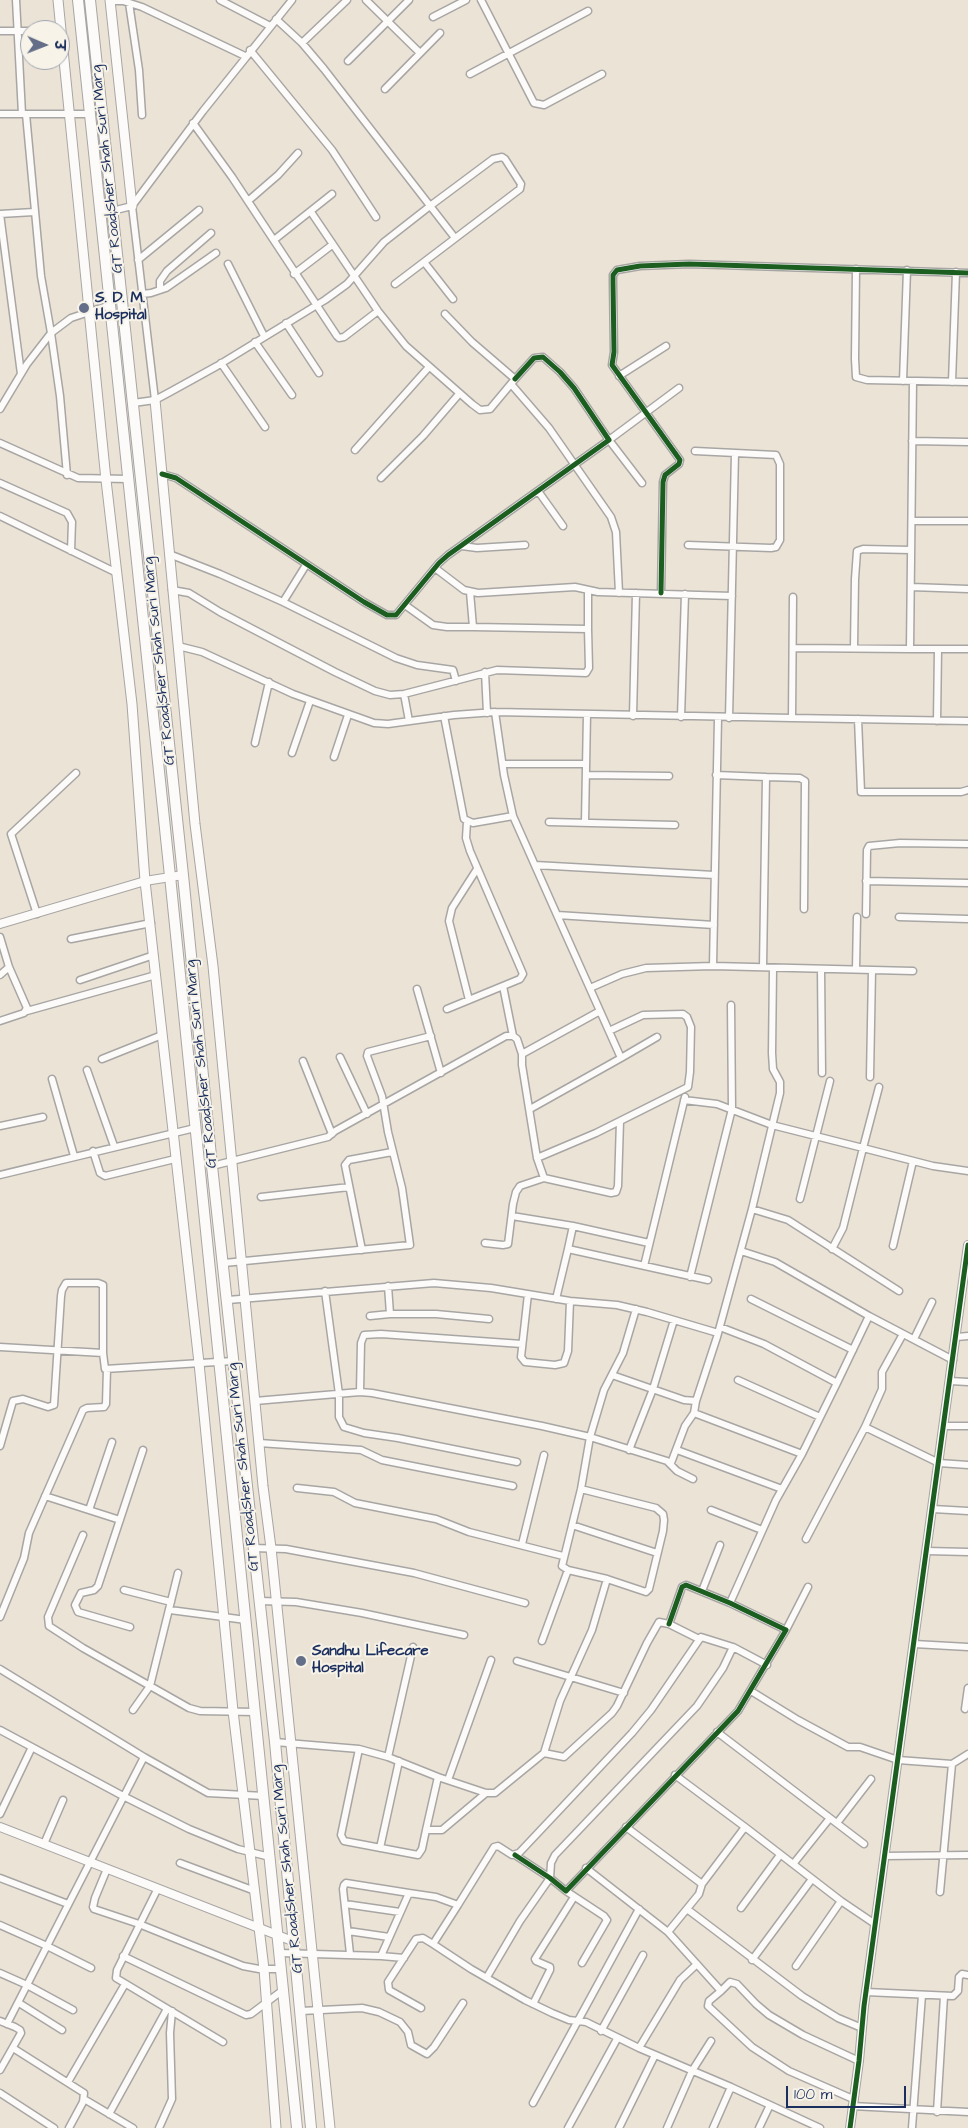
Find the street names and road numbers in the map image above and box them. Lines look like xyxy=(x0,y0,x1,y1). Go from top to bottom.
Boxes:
street label: GT Road;Sher Shah Suri Marg xyxy=(88,64,128,274)
street label: GT Road;Sher Shah Suri Marg xyxy=(140,556,180,766)
street label: GT Road;Sher Shah Suri Marg xyxy=(182,959,222,1169)
street label: GT Road;Sher Shah Suri Marg xyxy=(224,1362,264,1572)
street label: GT Road;Sher Shah Suri Marg xyxy=(268,1764,308,1974)

